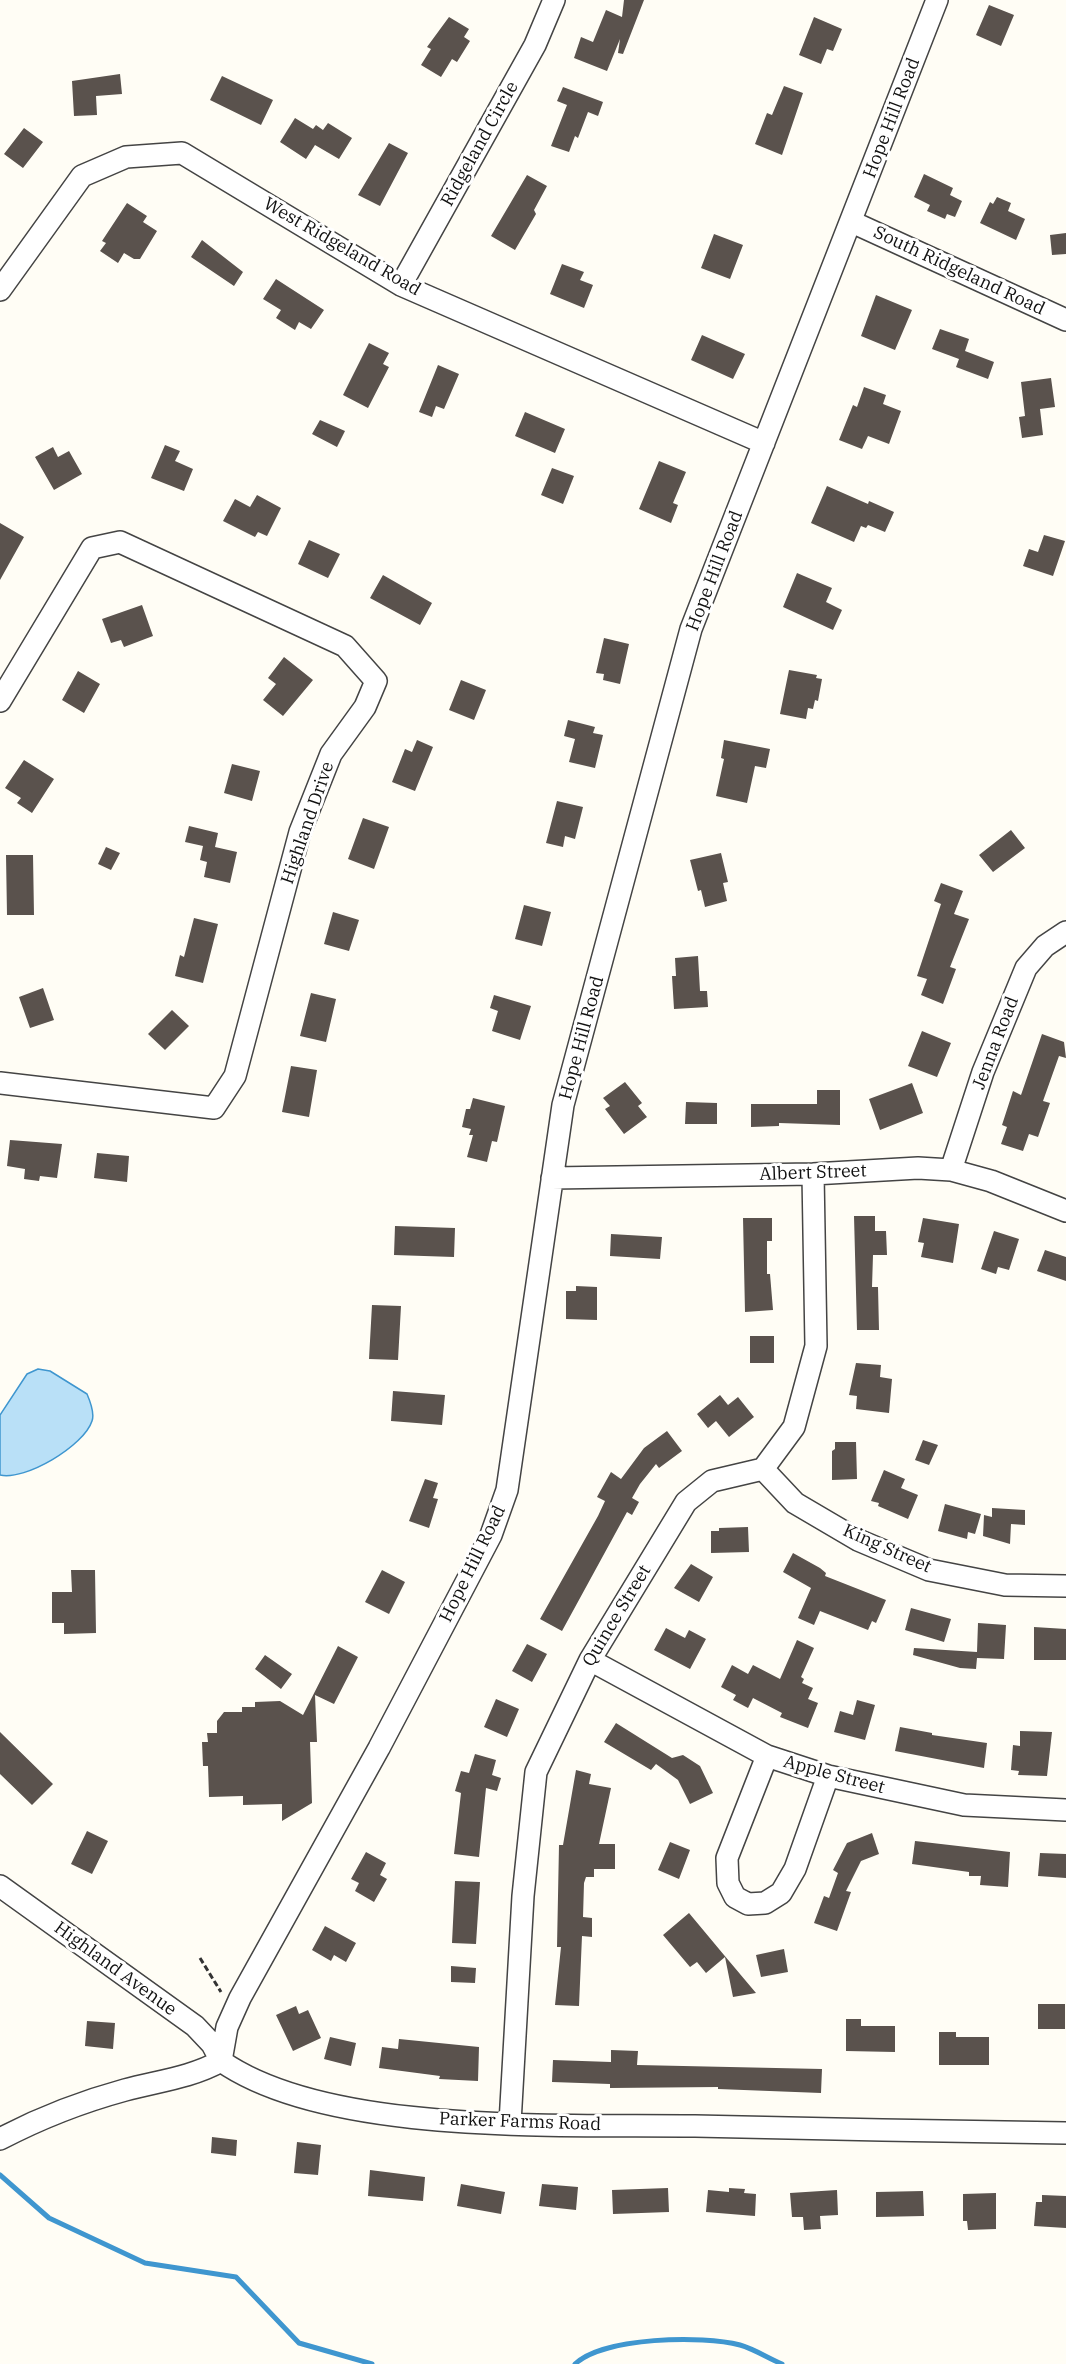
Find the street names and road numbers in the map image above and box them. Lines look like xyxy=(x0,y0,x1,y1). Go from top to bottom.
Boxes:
street label: Hope Hill Road xyxy=(859,55,925,181)
street label: Ridgeland Circle xyxy=(437,78,523,210)
street label: West Ridgeland Road xyxy=(259,193,425,301)
street label: South Ridgeland Road xyxy=(870,222,1048,320)
street label: Hope Hill Road xyxy=(682,508,748,634)
street label: Highland Drive xyxy=(277,759,339,887)
street label: Hope Hill Road xyxy=(555,974,609,1102)
street label: Jenna Road xyxy=(968,994,1024,1092)
street label: Albert Street xyxy=(759,1160,867,1186)
street label: Hope Hill Road xyxy=(435,1502,511,1626)
street label: King Street xyxy=(839,1520,935,1578)
street label: Quince Street xyxy=(578,1561,656,1671)
street label: Apple Street xyxy=(781,1751,887,1799)
street label: Highland Avenue xyxy=(50,1917,180,2021)
street label: Parker Farms Road xyxy=(439,2108,601,2136)

